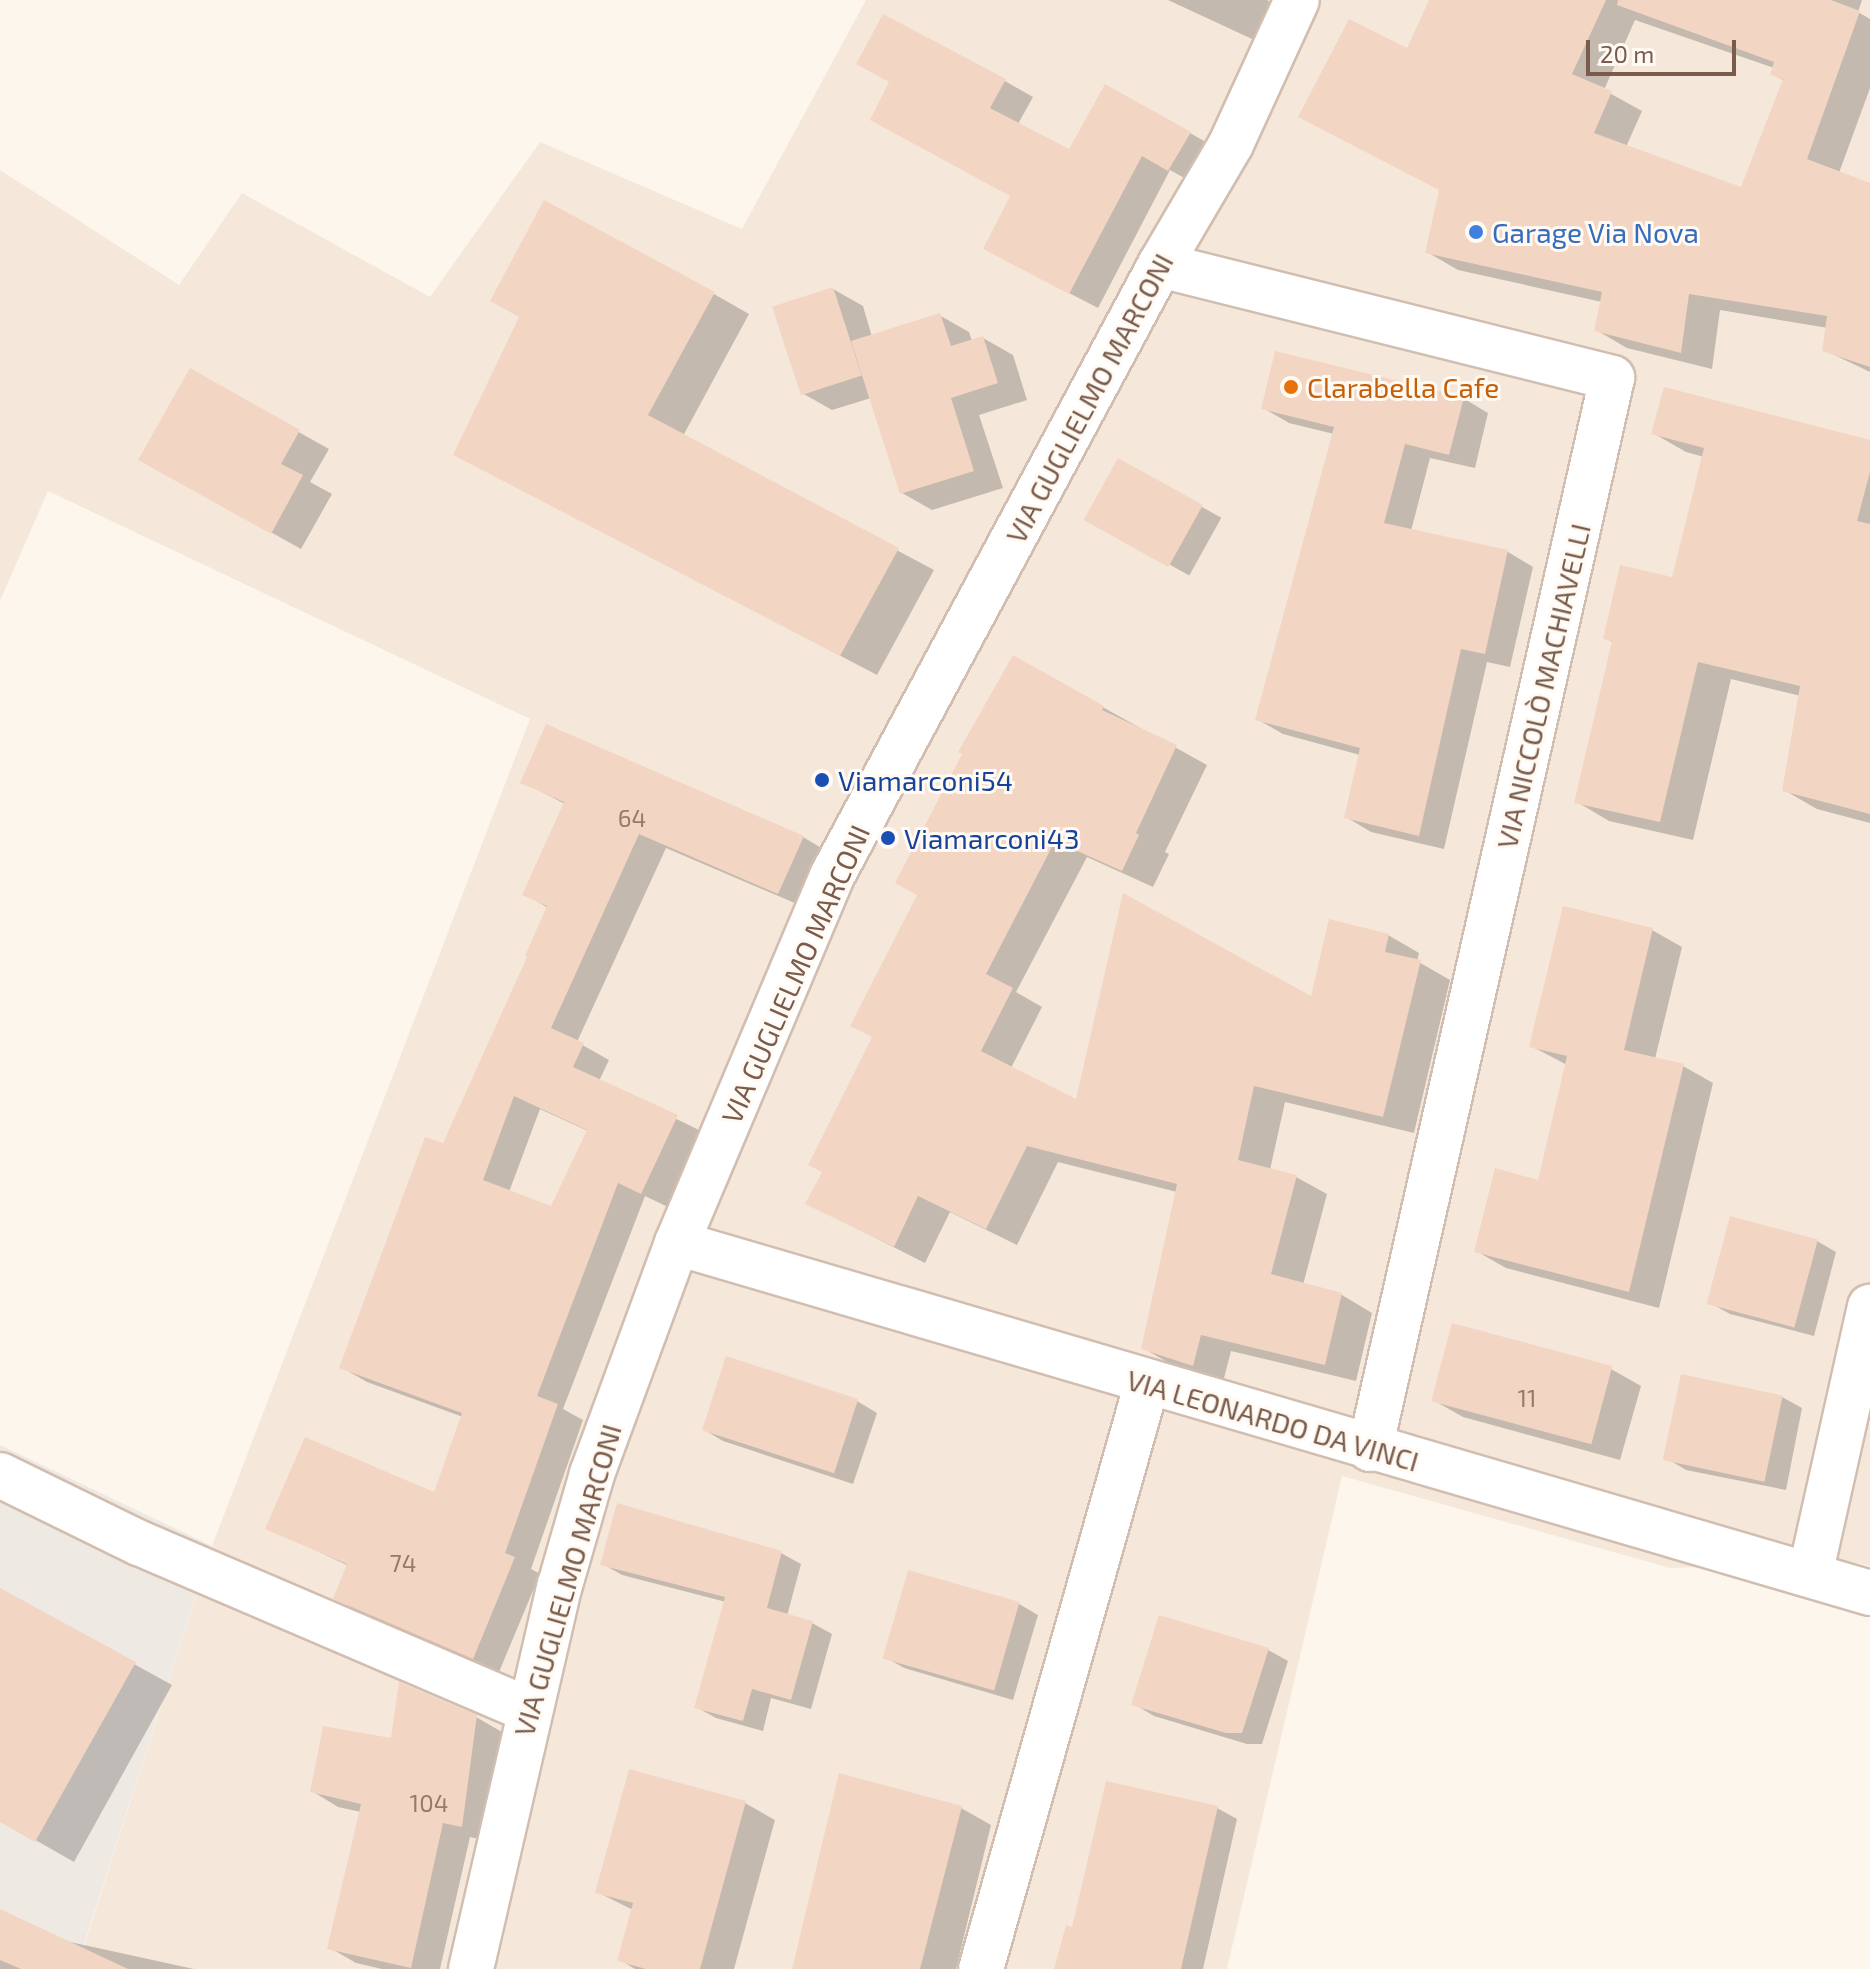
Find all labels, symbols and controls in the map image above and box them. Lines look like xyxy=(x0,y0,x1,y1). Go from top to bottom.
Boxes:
scale bar xyxy=(1590,24,1740,74)
text: 20 m xyxy=(1600,39,1654,68)
place label: Garage Via Nova xyxy=(1492,215,1700,249)
marker: Garage Via Nova xyxy=(1467,223,1485,241)
street label: VIA GUGLIELMO MARCONI xyxy=(998,247,1180,549)
place label: Clarabella Cafe xyxy=(1307,370,1499,404)
marker: Clarabella Cafe xyxy=(1282,378,1300,396)
street label: VIA NICCOLÒ MACHIAVELLI xyxy=(1489,520,1597,852)
place label: Viamarconi54 xyxy=(838,763,1013,797)
marker: Viamarconi54 xyxy=(813,771,831,789)
house number: 64 xyxy=(618,804,646,832)
street label: VIA GUGLIELMO MARCONI xyxy=(714,819,876,1129)
place label: Viamarconi43 xyxy=(904,821,1080,855)
marker: Viamarconi43 xyxy=(879,829,897,847)
street label: VIA LEONARDO DA VINCI xyxy=(1122,1362,1424,1478)
house number: 11 xyxy=(1517,1384,1537,1412)
street label: VIA GUGLIELMO MARCONI xyxy=(506,1420,628,1740)
house number: 74 xyxy=(389,1549,417,1577)
house number: 104 xyxy=(410,1789,448,1817)

